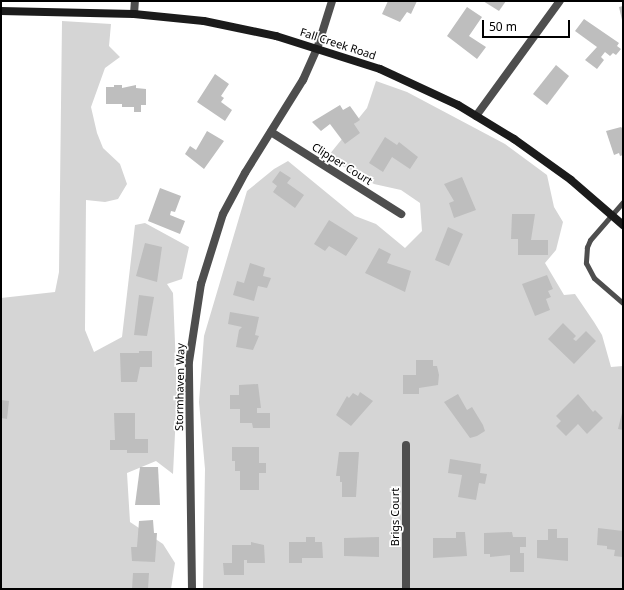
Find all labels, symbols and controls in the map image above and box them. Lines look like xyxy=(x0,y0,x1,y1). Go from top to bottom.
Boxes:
scale bar xyxy=(484,12,572,38)
text: 50 m xyxy=(489,18,517,35)
street label: Fall Creek Road xyxy=(298,25,378,63)
street label: Clipper Court xyxy=(309,140,375,188)
street label: Stormhaven Way xyxy=(173,343,187,431)
street label: Brigs Court xyxy=(388,488,402,546)

